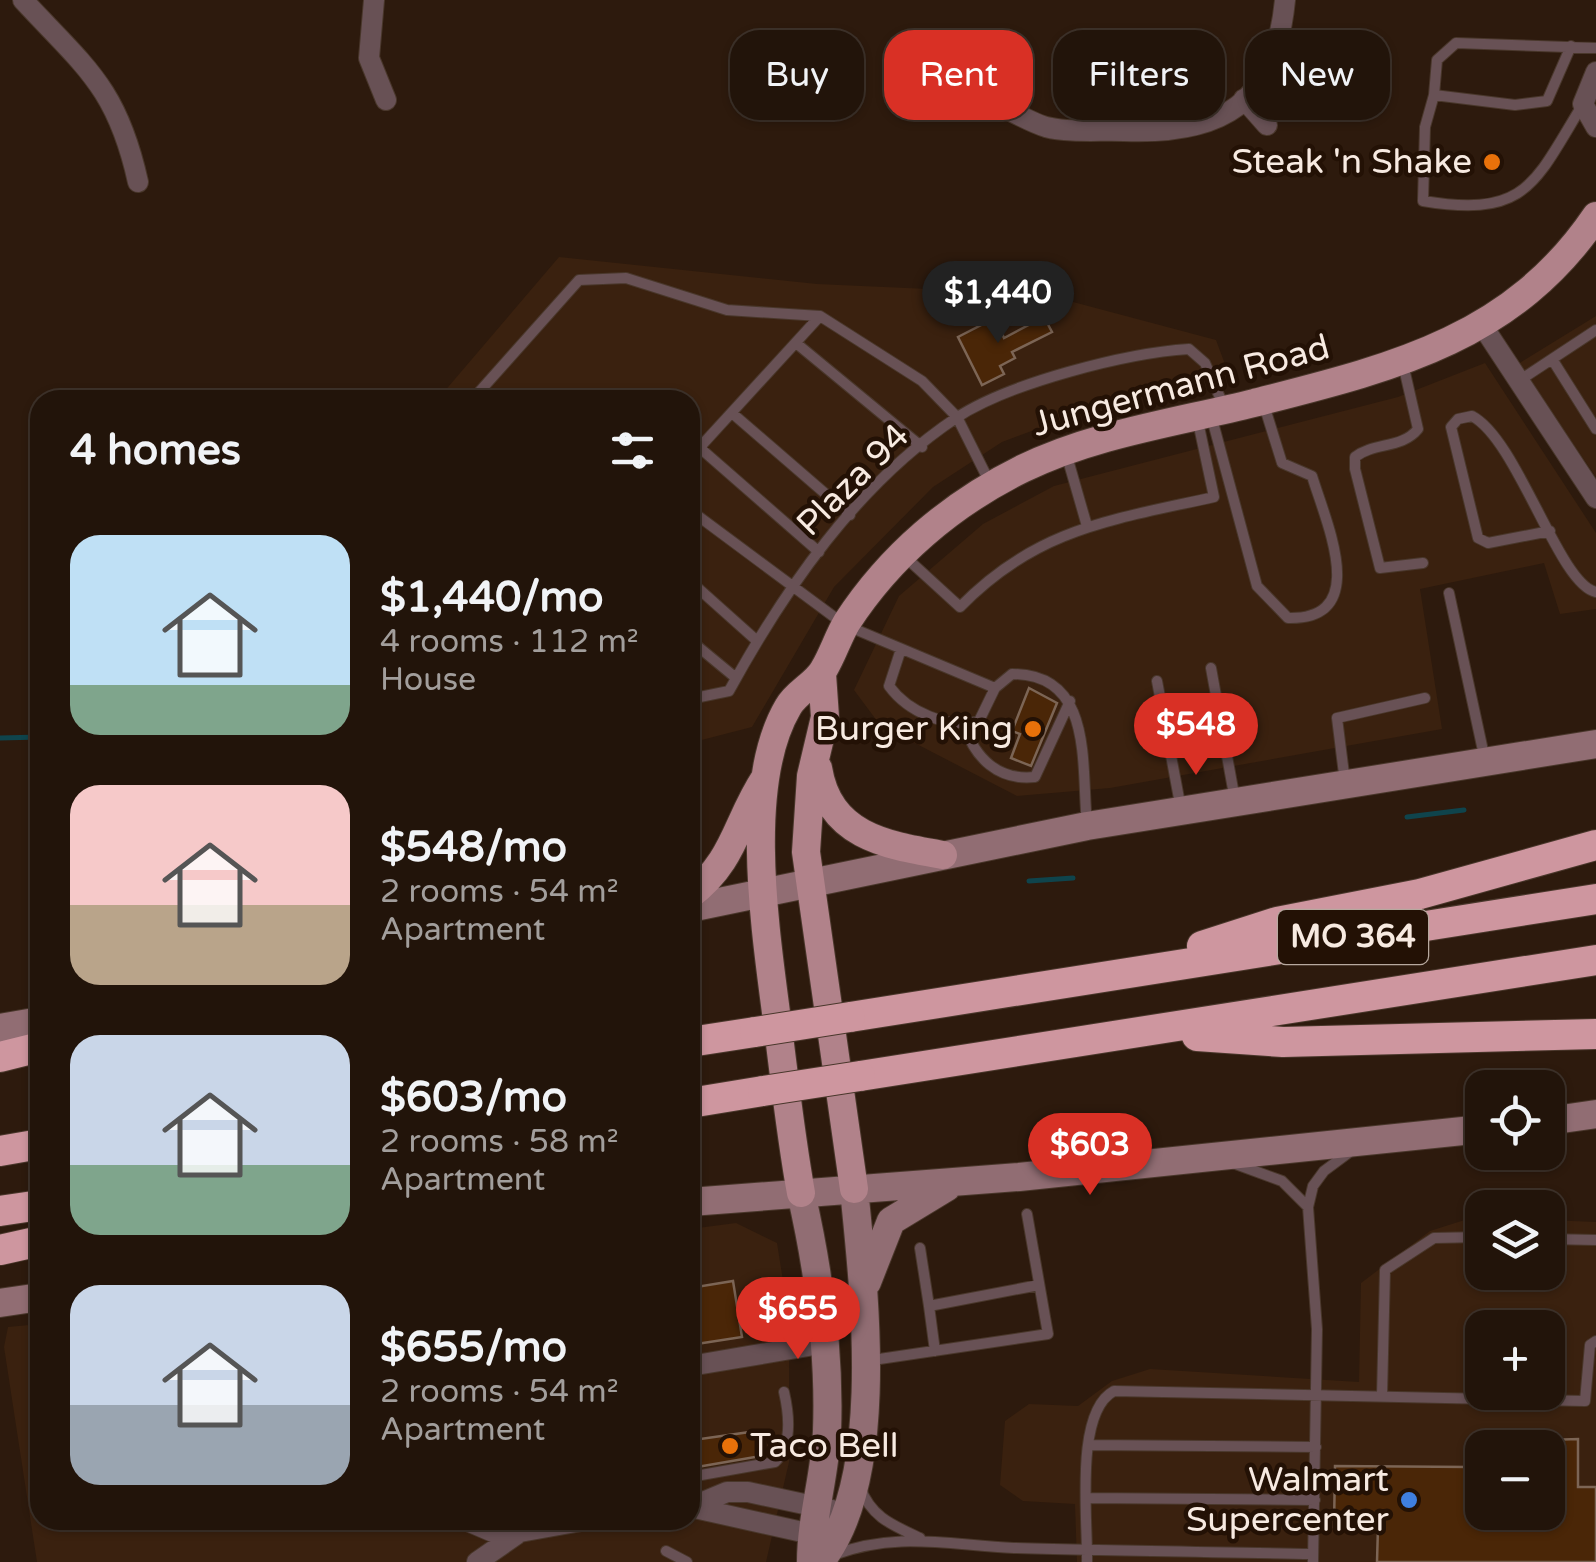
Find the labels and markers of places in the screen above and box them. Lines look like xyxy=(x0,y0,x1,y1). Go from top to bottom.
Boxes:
place label: Steak 'n Shake xyxy=(1231,141,1472,183)
marker: Steak 'n Shake xyxy=(1481,151,1503,173)
pin: $1,440 xyxy=(917,261,1079,346)
pin: $548 xyxy=(1137,693,1255,778)
place label: Burger King xyxy=(815,708,1013,750)
marker: Burger King xyxy=(1022,718,1044,740)
pin: $603 xyxy=(1031,1113,1149,1198)
pin: $655 xyxy=(739,1277,857,1362)
place label: Taco Bell xyxy=(750,1425,898,1467)
marker: Taco Bell xyxy=(719,1435,741,1457)
place label: Walmart Supercenter xyxy=(1186,1459,1390,1541)
marker: Walmart Supercenter xyxy=(1398,1489,1420,1511)

